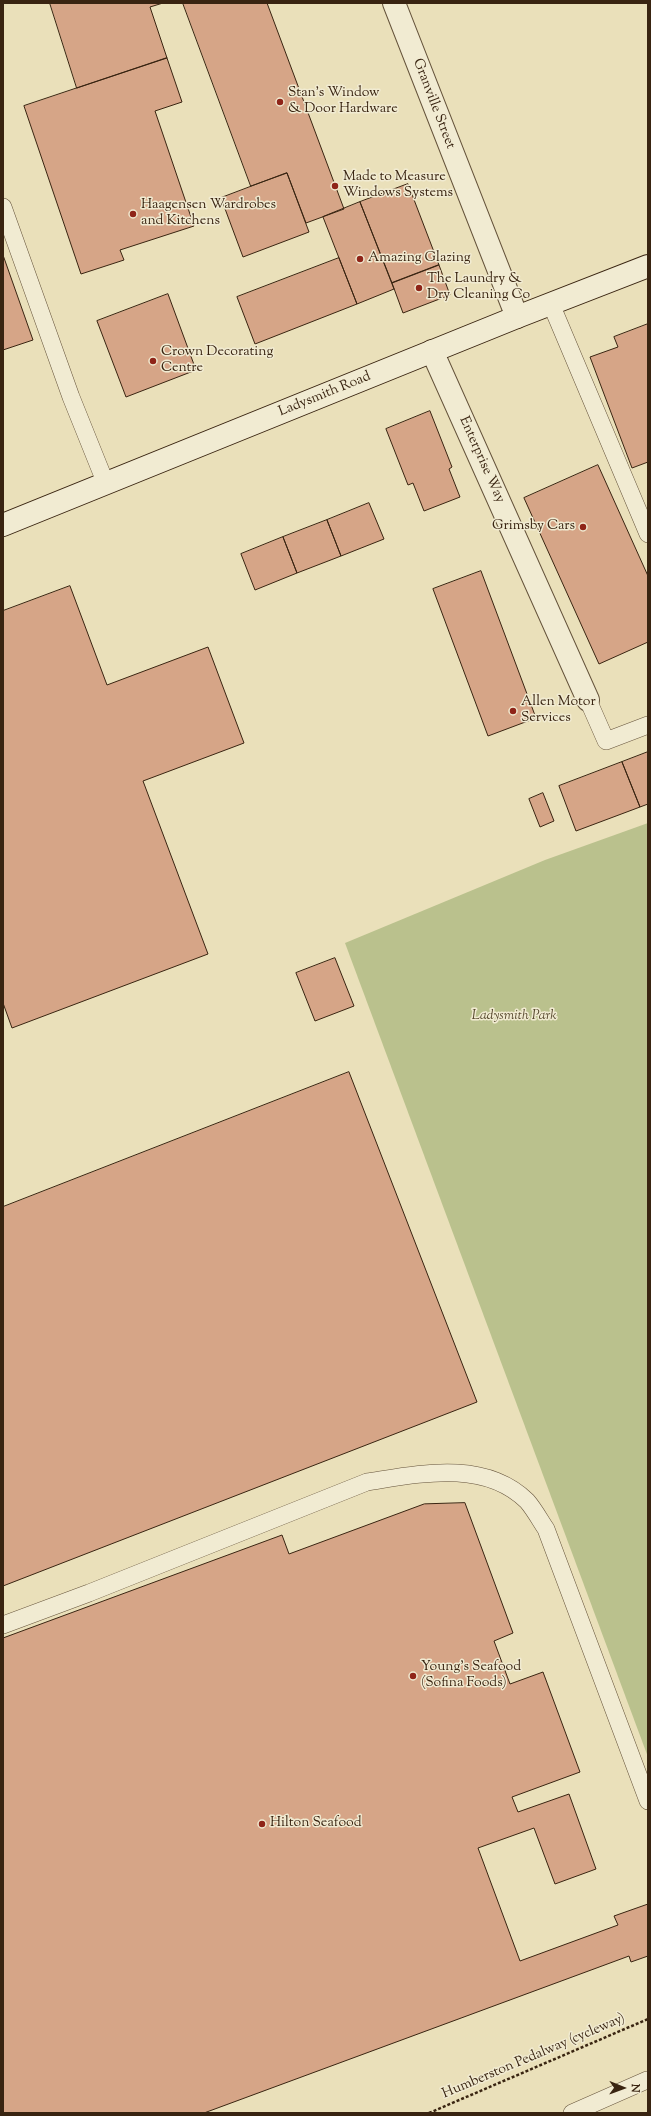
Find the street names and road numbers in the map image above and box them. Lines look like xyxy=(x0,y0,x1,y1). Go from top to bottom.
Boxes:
street label: Granville Street xyxy=(408,56,458,152)
street label: Ladysmith Road xyxy=(276,369,374,421)
street label: Enterprise Way xyxy=(454,414,508,506)
street label: Humberston Pedalway (cycleway) xyxy=(440,2011,628,2103)

